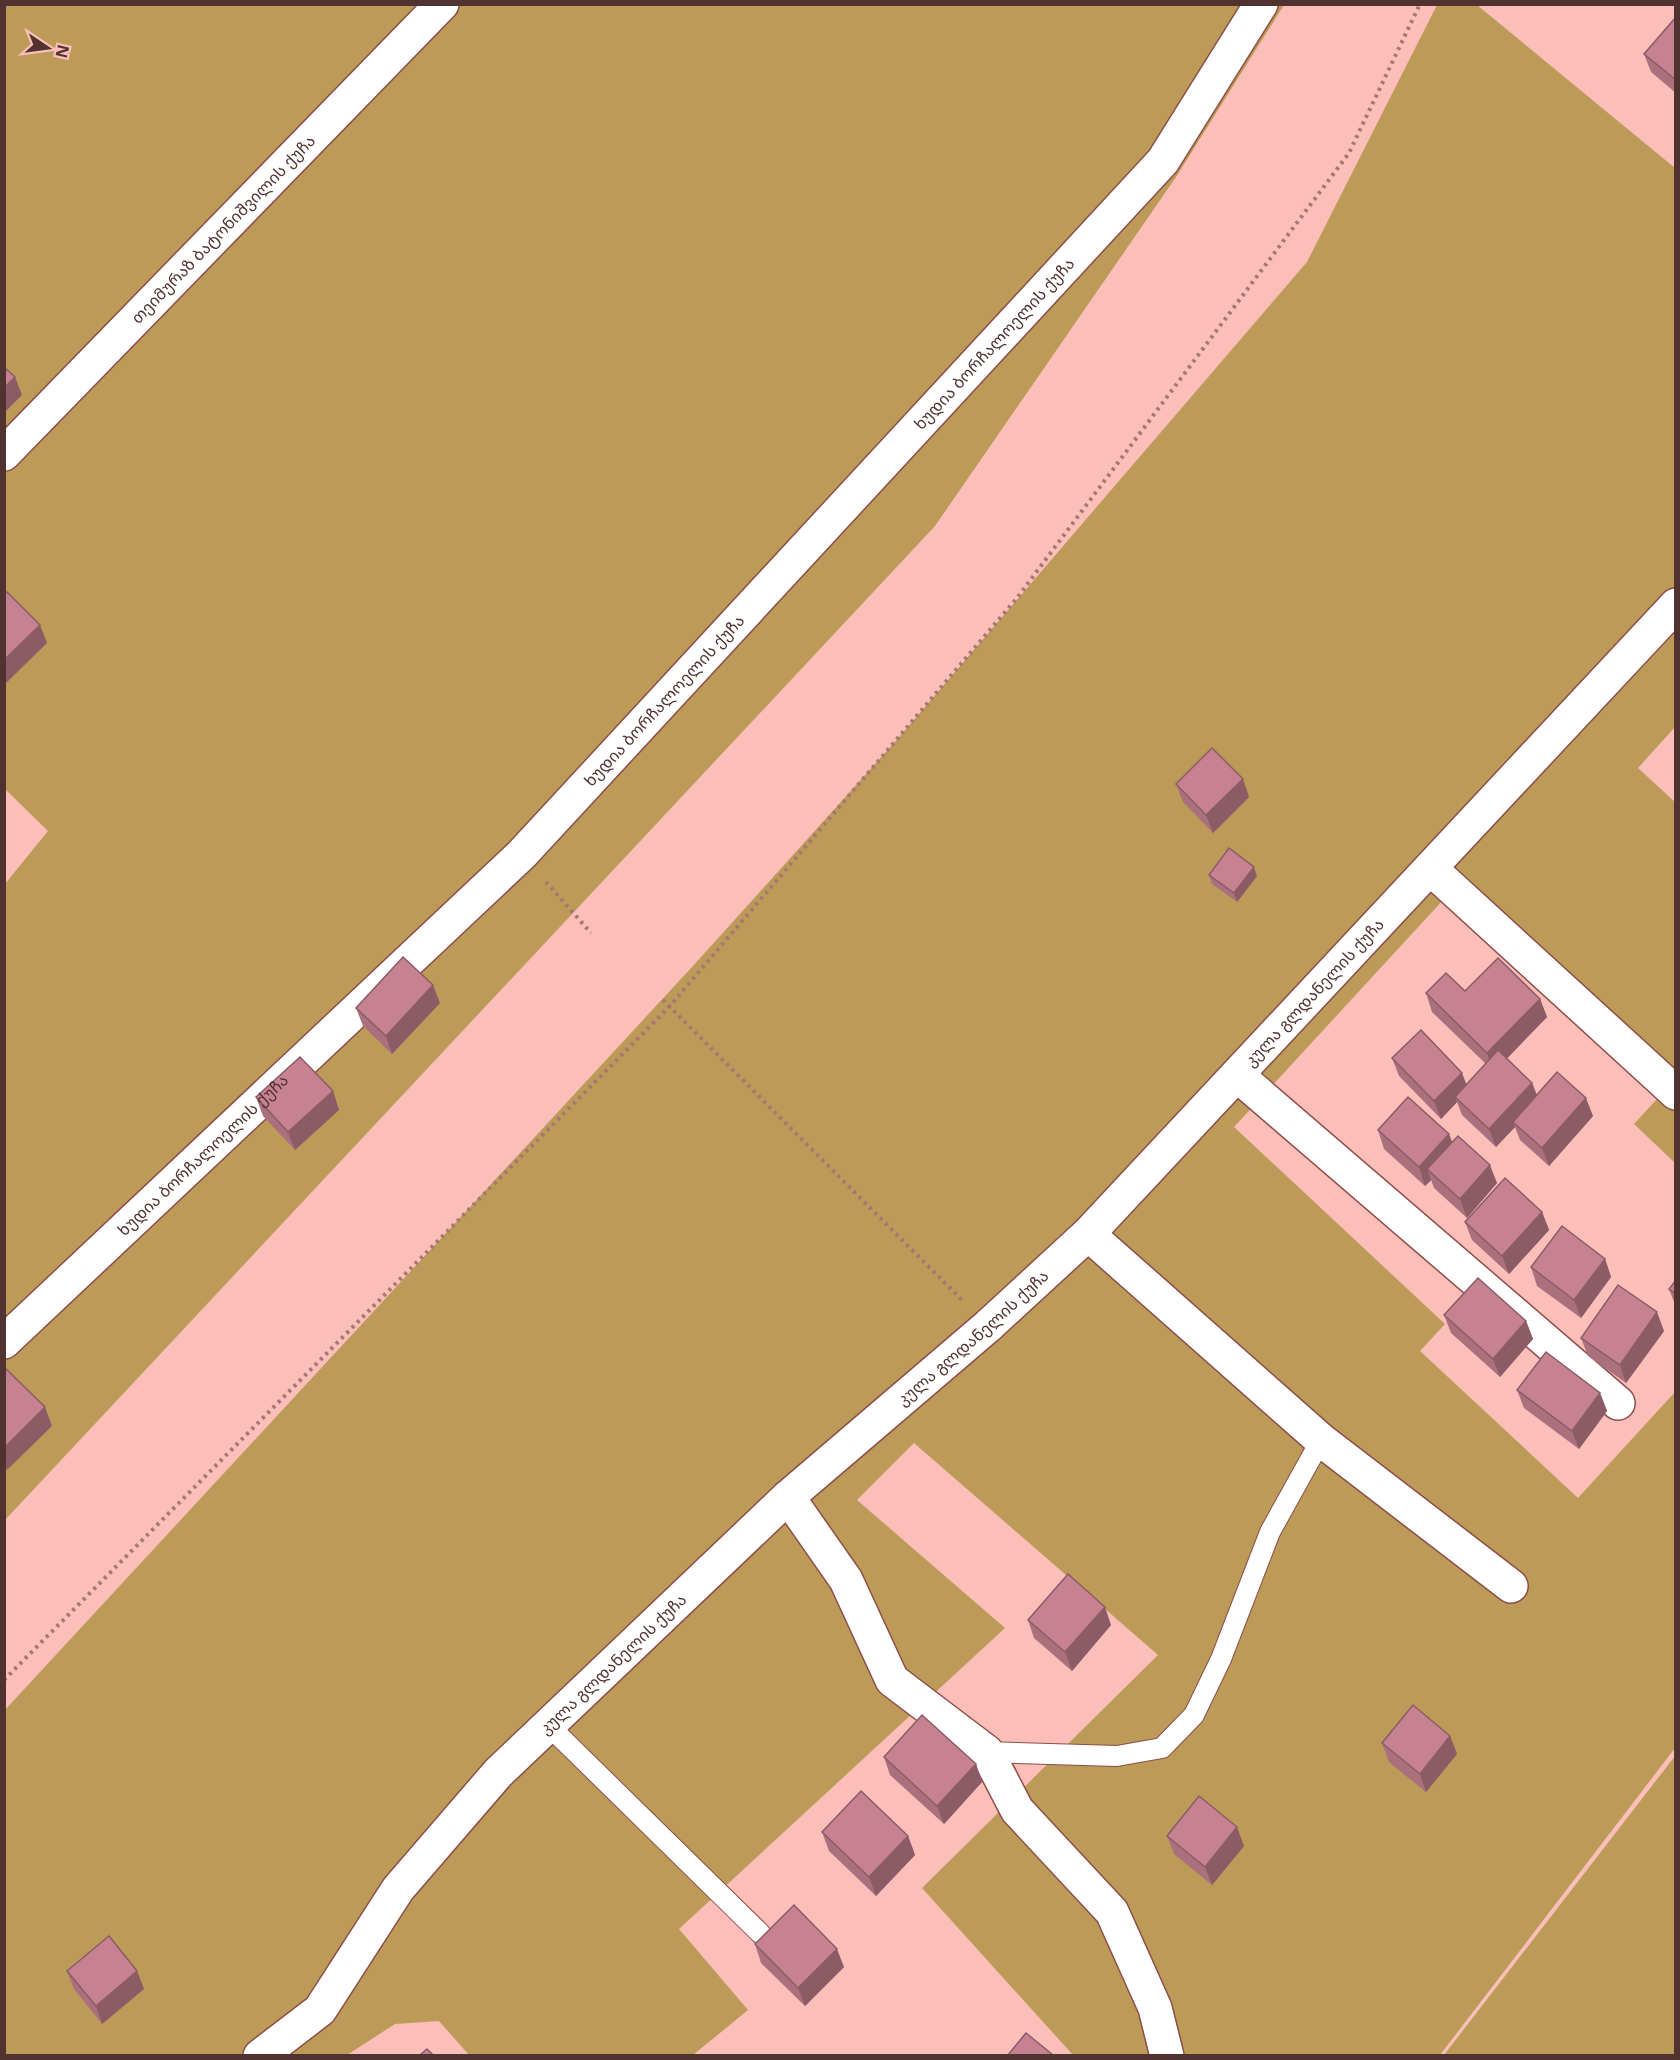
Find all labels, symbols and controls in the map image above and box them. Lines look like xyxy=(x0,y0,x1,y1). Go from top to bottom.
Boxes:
north arrow xyxy=(18,18,78,78)
text: N xyxy=(50,43,75,60)
street label: თეიმურაზ ბატონიშვილის ქუჩა xyxy=(126,130,320,328)
street label: ხუდია ბორჩალოელის ქუჩა xyxy=(909,253,1079,434)
street label: ხუდია ბორჩალოელის ქუჩა xyxy=(579,610,749,791)
street label: კულა გლდანელის ქუჩა xyxy=(1239,913,1389,1071)
street label: ხუდია ბორჩალოელის ქუჩა xyxy=(113,1069,293,1241)
street label: კულა გლდანელის ქუჩა xyxy=(892,1265,1053,1410)
street label: კულა გლდანელის ქუჩა xyxy=(534,1589,691,1739)

